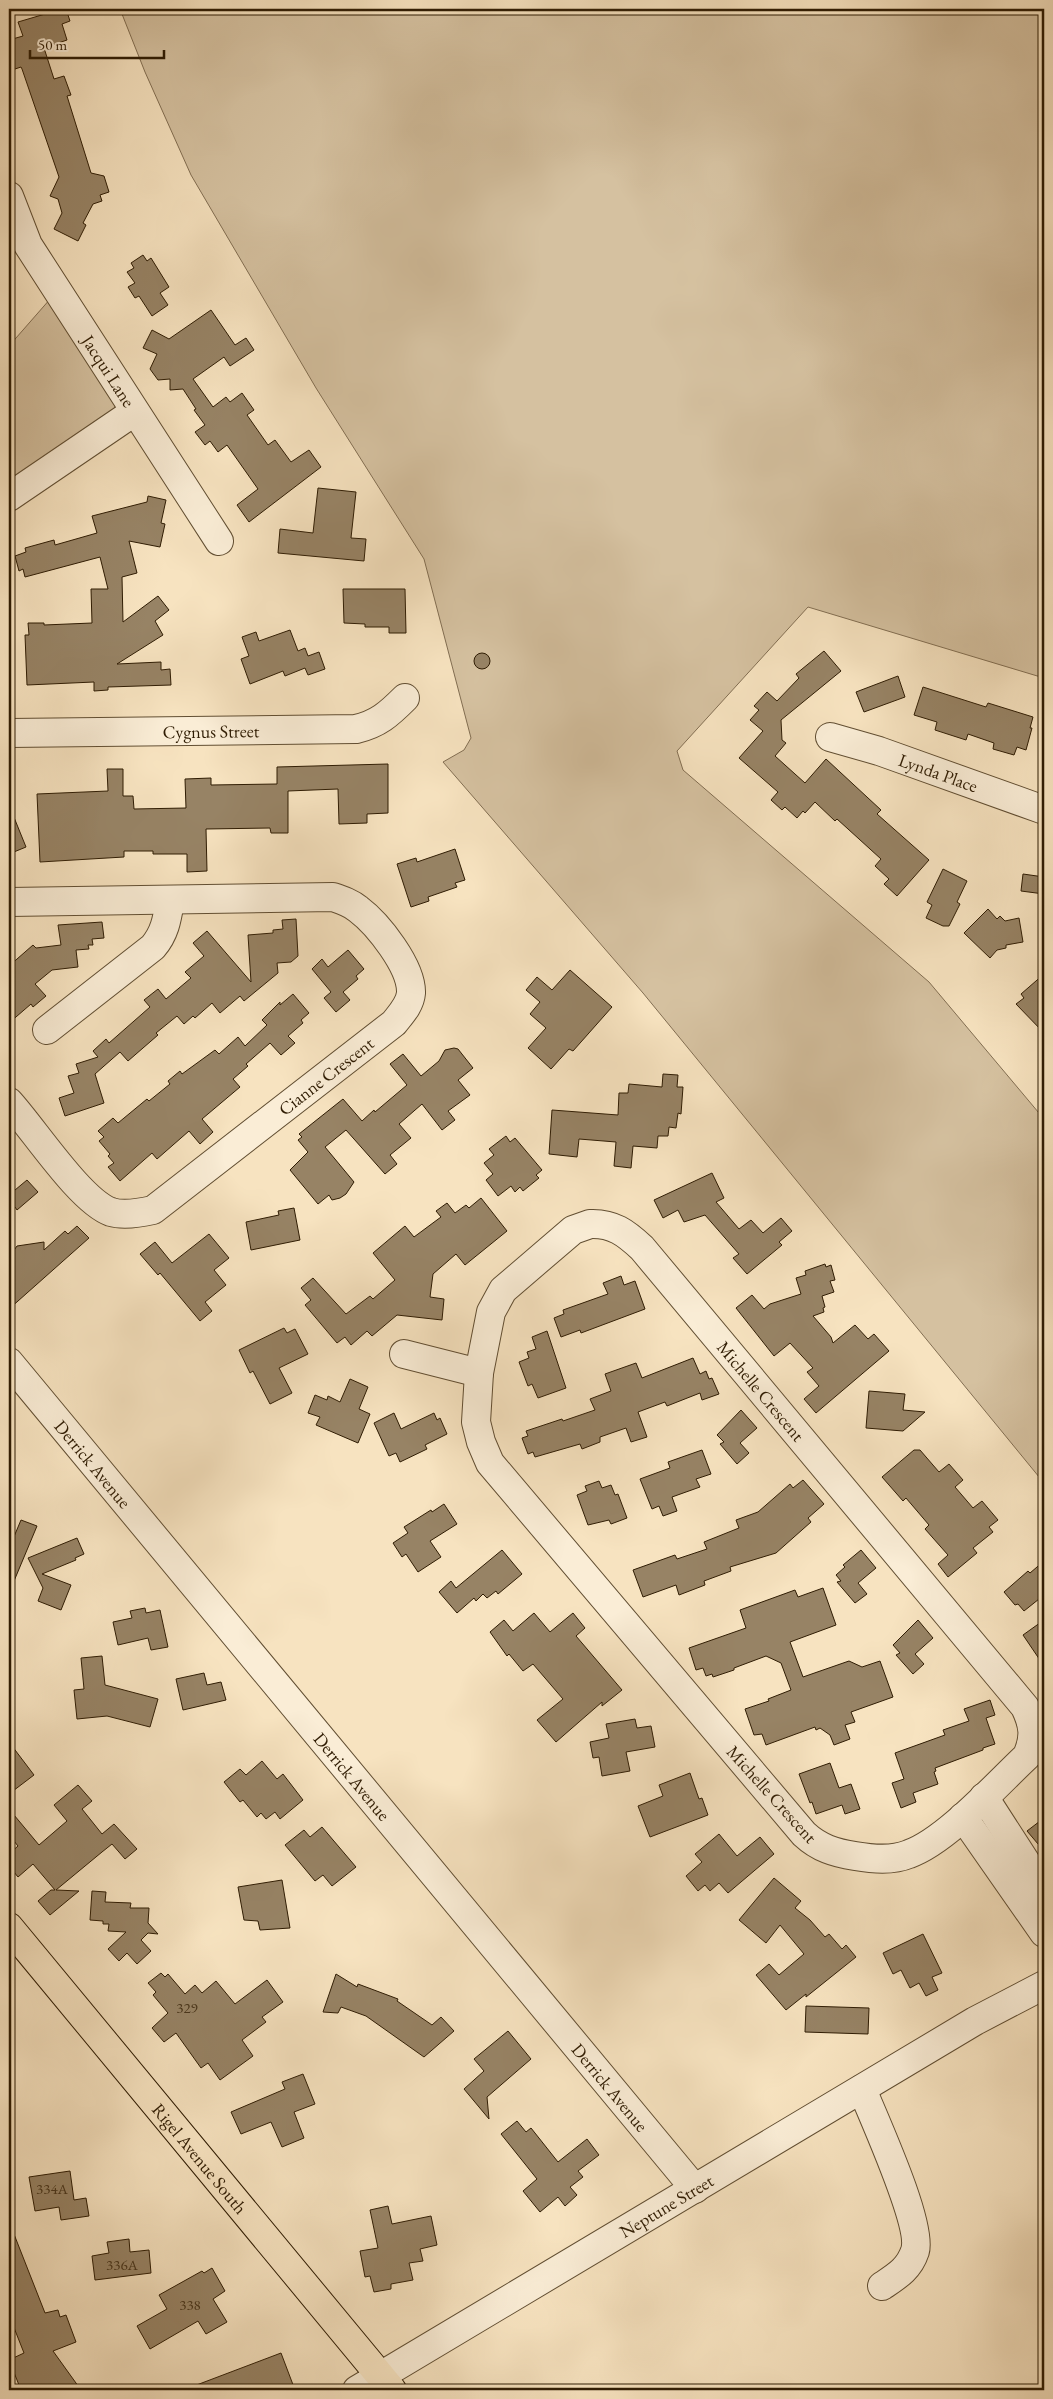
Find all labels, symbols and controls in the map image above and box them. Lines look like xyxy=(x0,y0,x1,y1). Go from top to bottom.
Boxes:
scale bar xyxy=(30,28,164,60)
text: 50 m xyxy=(38,35,67,54)
street label: Jacqui Lane xyxy=(76,328,141,411)
street label: Cygnus Street xyxy=(163,719,260,743)
street label: Lynda Place xyxy=(896,748,981,797)
street label: Cianne Crescent xyxy=(274,1031,379,1120)
street label: Michelle Crescent xyxy=(712,1336,810,1446)
street label: Derrick Avenue xyxy=(50,1415,137,1513)
street label: Derrick Avenue xyxy=(309,1727,396,1825)
street label: Michelle Crescent xyxy=(722,1740,822,1848)
house number: 329 xyxy=(176,1998,198,2017)
street label: Derrick Avenue xyxy=(567,2038,654,2136)
street label: Rigel Avenue South xyxy=(148,2098,253,2218)
street label: Neptune Street xyxy=(615,2168,718,2242)
house number: 334A xyxy=(36,2179,69,2198)
house number: 336A xyxy=(106,2255,139,2274)
house number: 338 xyxy=(179,2295,201,2314)

